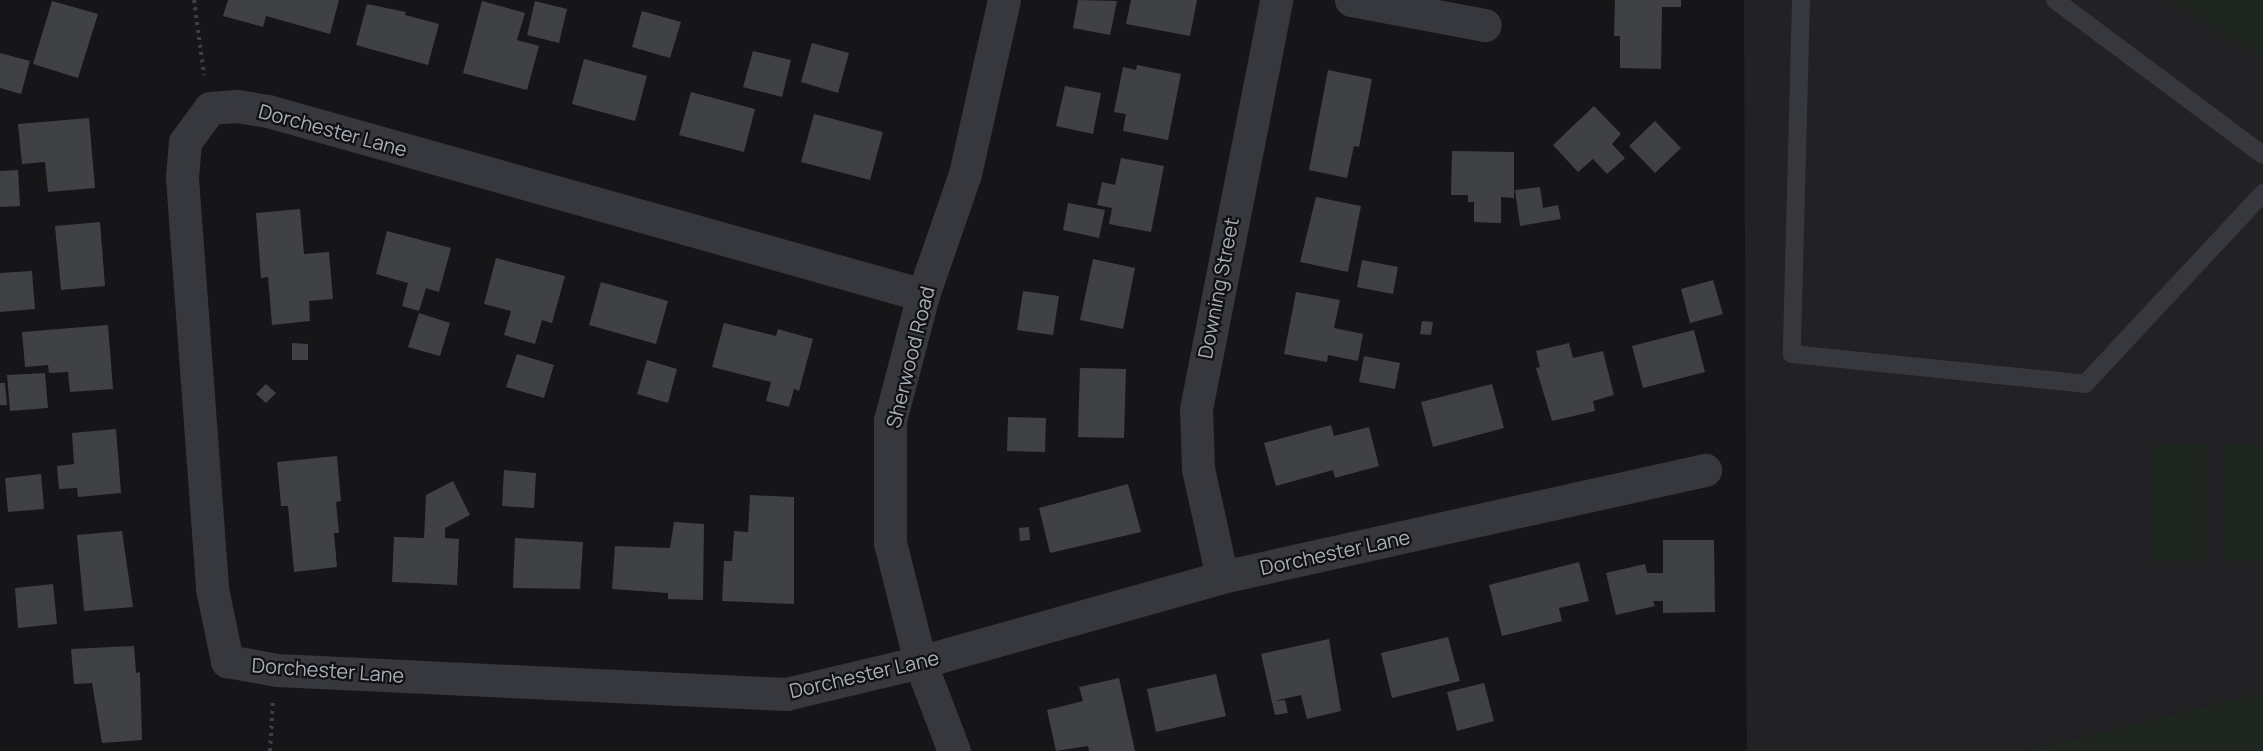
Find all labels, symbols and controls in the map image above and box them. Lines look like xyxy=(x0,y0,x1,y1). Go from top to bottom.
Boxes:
street label: Dorchester Lane xyxy=(256,99,410,161)
street label: Downing Street xyxy=(1193,215,1243,361)
street label: Sherwood Road xyxy=(881,284,939,430)
street label: Dorchester Lane xyxy=(1258,524,1412,580)
street label: Dorchester Lane xyxy=(787,645,941,703)
street label: Dorchester Lane xyxy=(251,653,405,687)

